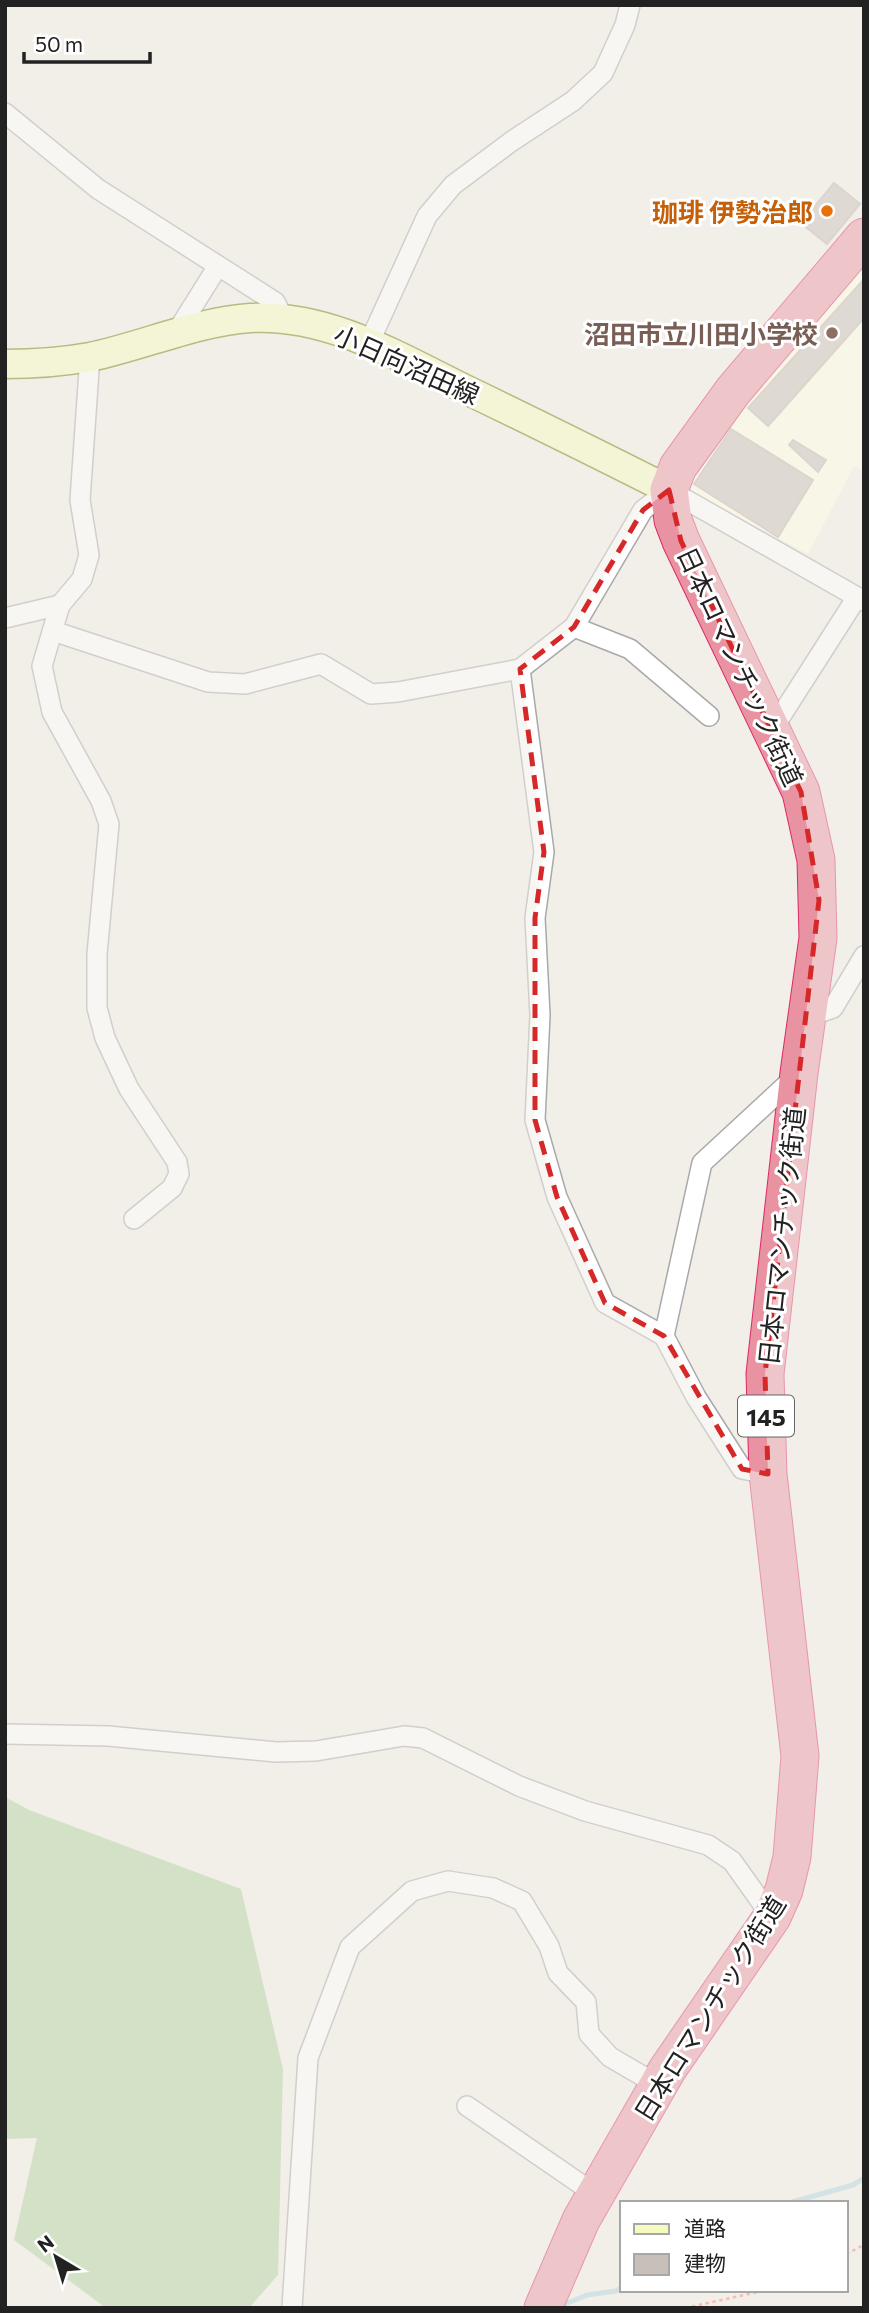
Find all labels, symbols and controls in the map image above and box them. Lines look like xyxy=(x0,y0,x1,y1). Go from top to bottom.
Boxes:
scale bar xyxy=(24,21,150,65)
text: 50 m xyxy=(35,31,83,56)
place label: 珈琲 伊勢治郎 xyxy=(652,196,813,227)
marker: 珈琲 伊勢治郎 xyxy=(819,203,835,219)
street label: 小日向沼田線 xyxy=(329,318,485,410)
place label: 沼田市立川田小学校 xyxy=(584,318,818,349)
marker: 沼田市立川田小学校 xyxy=(824,325,840,341)
street label: 日本ロマンチック街道 xyxy=(672,542,810,790)
street label: 日本ロマンチック街道 xyxy=(752,1105,810,1367)
road number: 145 xyxy=(738,1396,794,1436)
street label: 日本ロマンチック街道 xyxy=(627,1890,791,2126)
legend xyxy=(620,2201,848,2292)
text: 道路 xyxy=(684,2215,726,2240)
north arrow xyxy=(21,2222,91,2292)
text: N xyxy=(33,2230,58,2257)
text: 建物 xyxy=(684,2250,726,2275)

